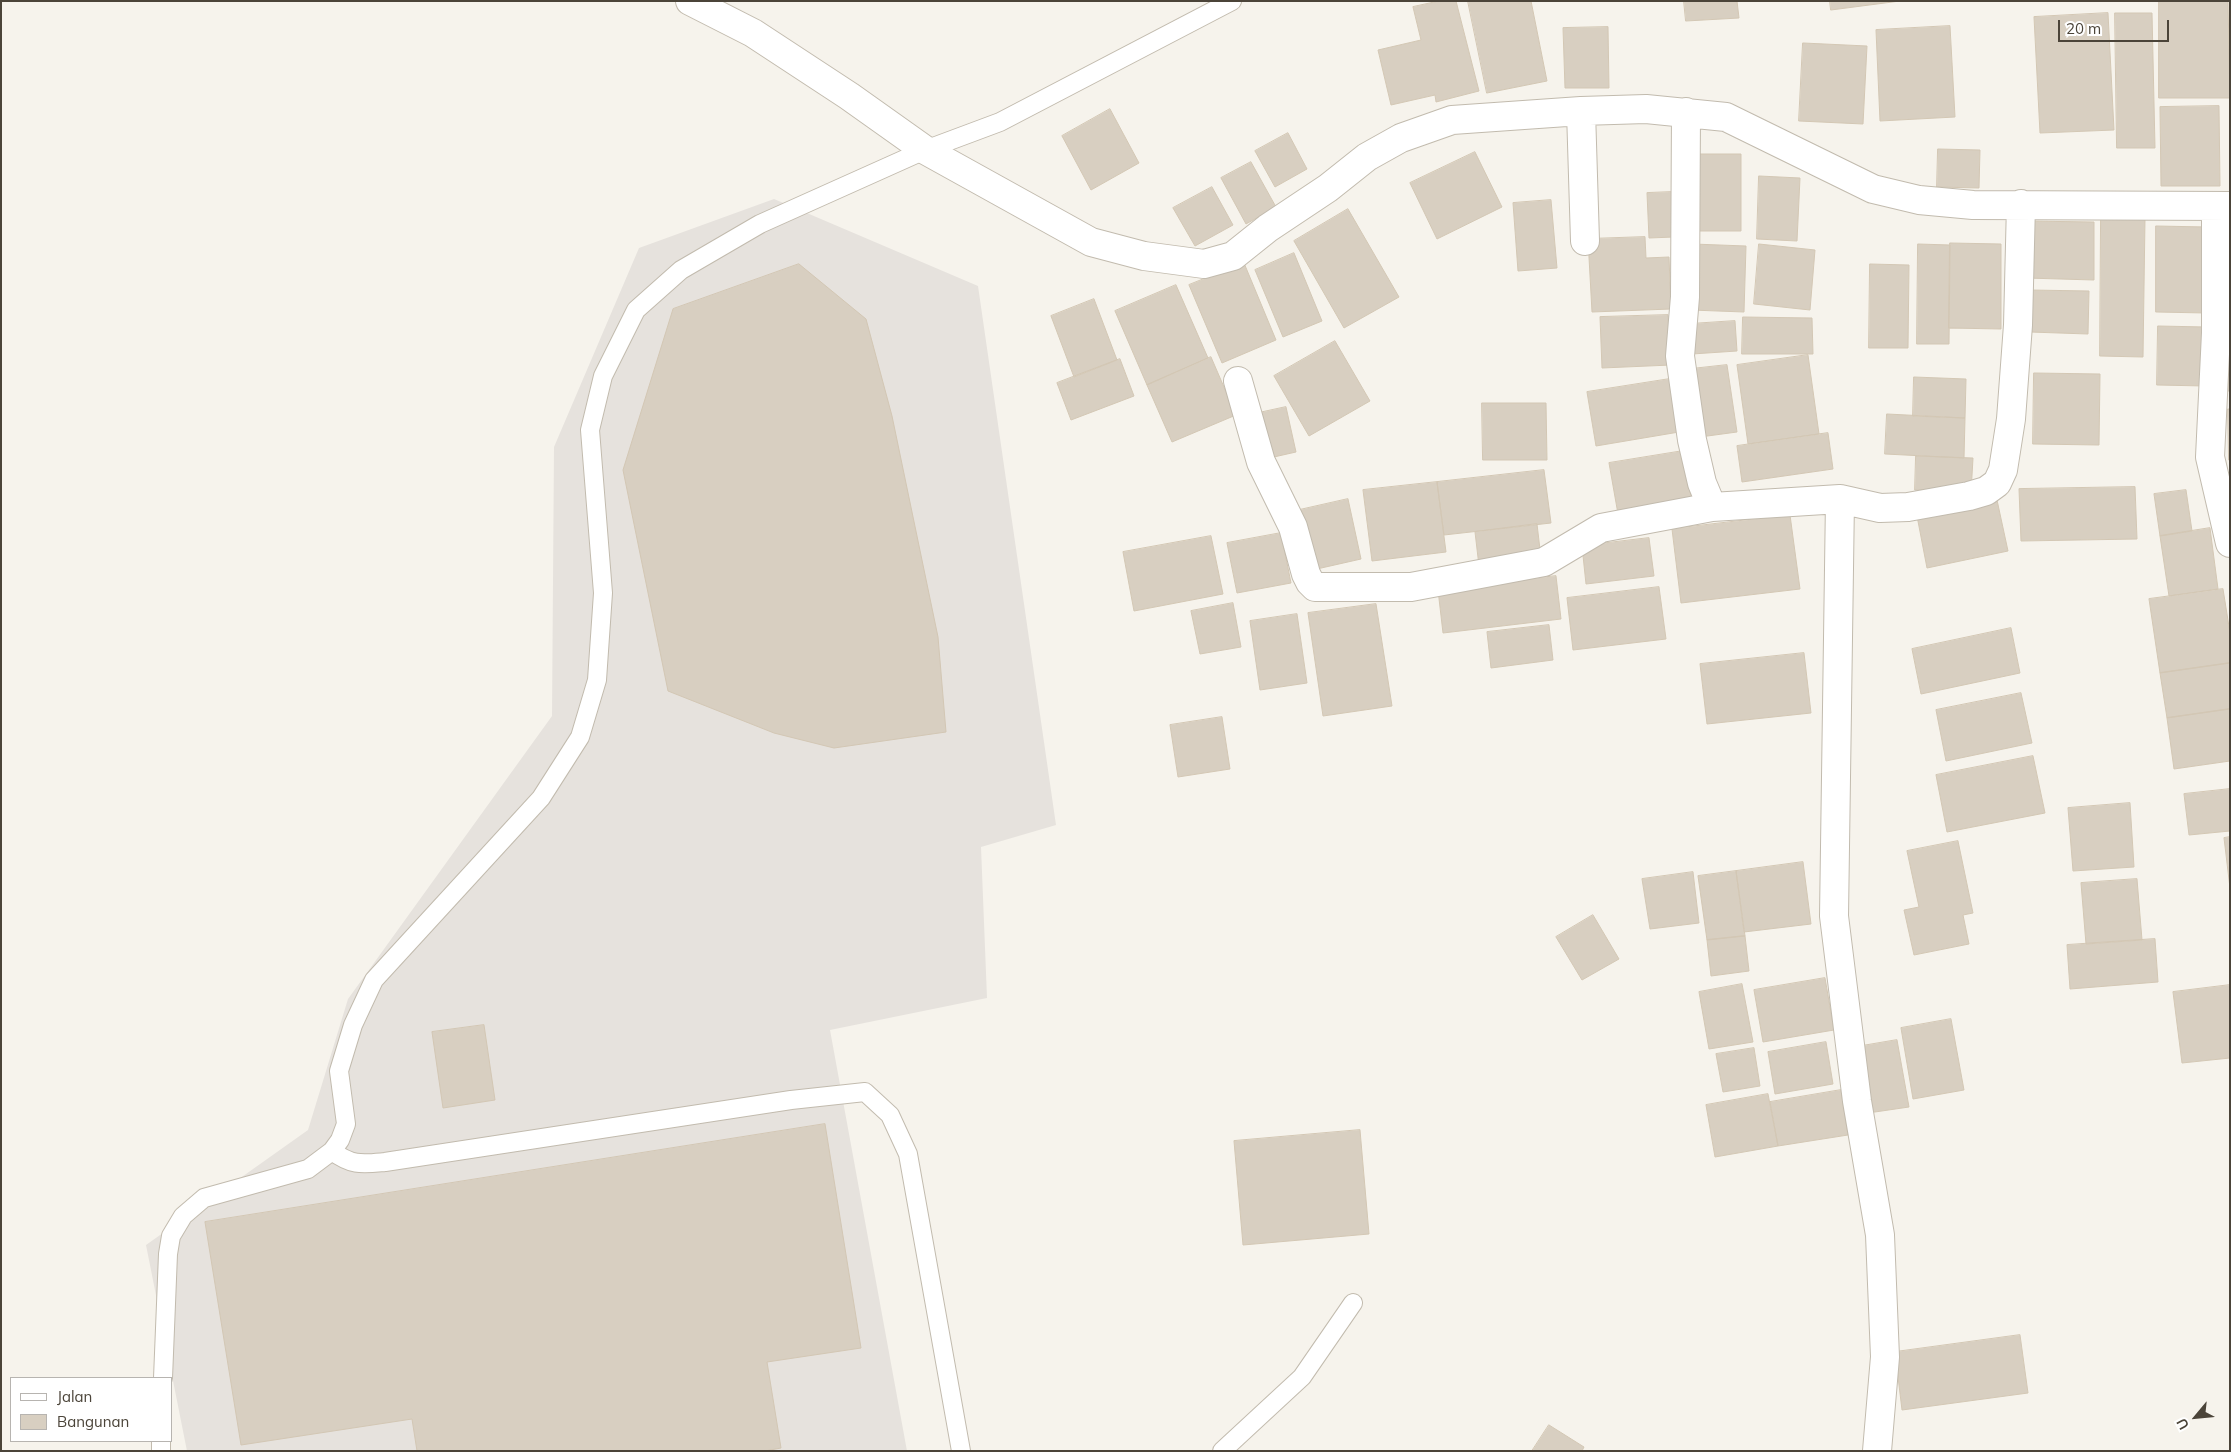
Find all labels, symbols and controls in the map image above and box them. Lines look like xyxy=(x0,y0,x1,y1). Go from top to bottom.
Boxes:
scale bar xyxy=(2061,10,2172,42)
text: 20 m xyxy=(2066,19,2101,38)
legend xyxy=(10,1377,172,1442)
text: Jalan xyxy=(57,1387,92,1406)
north arrow xyxy=(2171,1392,2221,1442)
text: Bangunan xyxy=(57,1412,129,1431)
text: U xyxy=(2172,1415,2193,1433)

